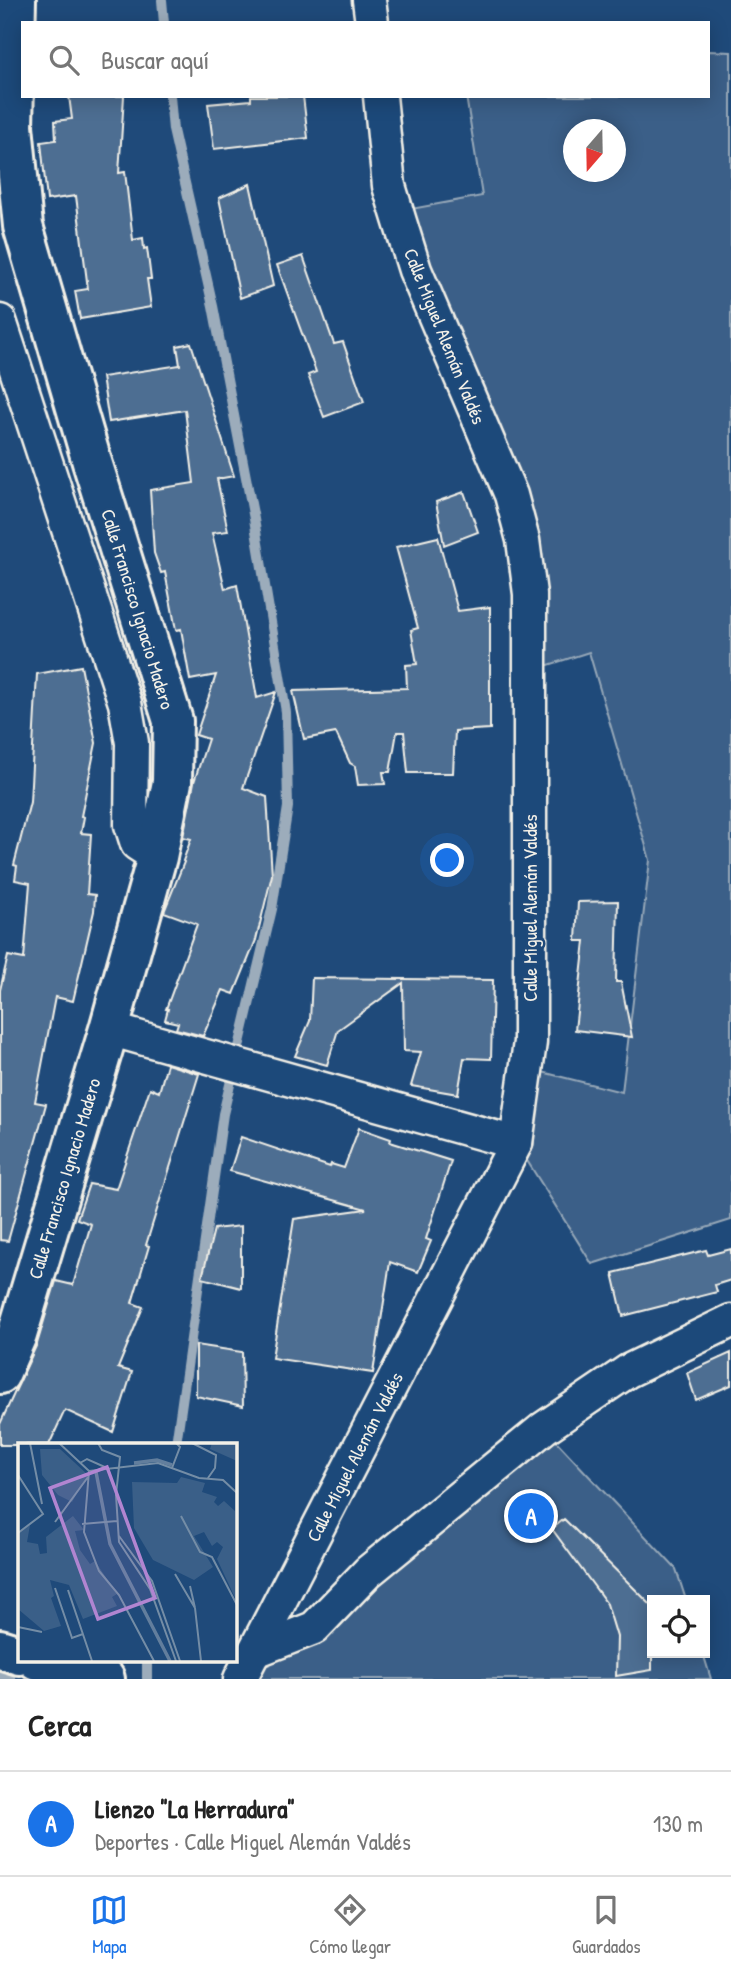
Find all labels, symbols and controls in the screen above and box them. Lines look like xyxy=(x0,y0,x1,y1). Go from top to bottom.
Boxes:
search box xyxy=(21,21,710,98)
icon: search xyxy=(45,41,83,79)
text: Buscar aquí xyxy=(101,42,209,77)
north arrow xyxy=(563,119,626,182)
street label: Calle Miguel Alemán Valdés xyxy=(398,244,492,428)
street label: Calle Francisco Ignacio Madero xyxy=(95,506,181,713)
street label: Calle Miguel Alemán Valdés xyxy=(517,814,543,1002)
your location xyxy=(430,843,464,877)
street label: Calle Francisco Ignacio Madero xyxy=(22,1075,107,1282)
street label: Calle Miguel Alemán Valdés xyxy=(300,1367,409,1546)
inset map xyxy=(18,1443,236,1661)
pin: A xyxy=(508,1490,554,1542)
map controls xyxy=(647,1595,710,1658)
button: locate xyxy=(647,1595,710,1658)
text: Cerca xyxy=(28,1705,91,1745)
text: Lienzo "La Herradura" xyxy=(95,1791,295,1826)
text: A xyxy=(45,1808,57,1839)
text: 130 m xyxy=(653,1808,703,1839)
text: Deportes · Calle Miguel Alemán Valdés xyxy=(95,1826,411,1857)
tab: Mapa xyxy=(90,1891,128,1959)
tab: Cómo llegar xyxy=(309,1891,391,1959)
tab: Guardados xyxy=(572,1891,641,1959)

